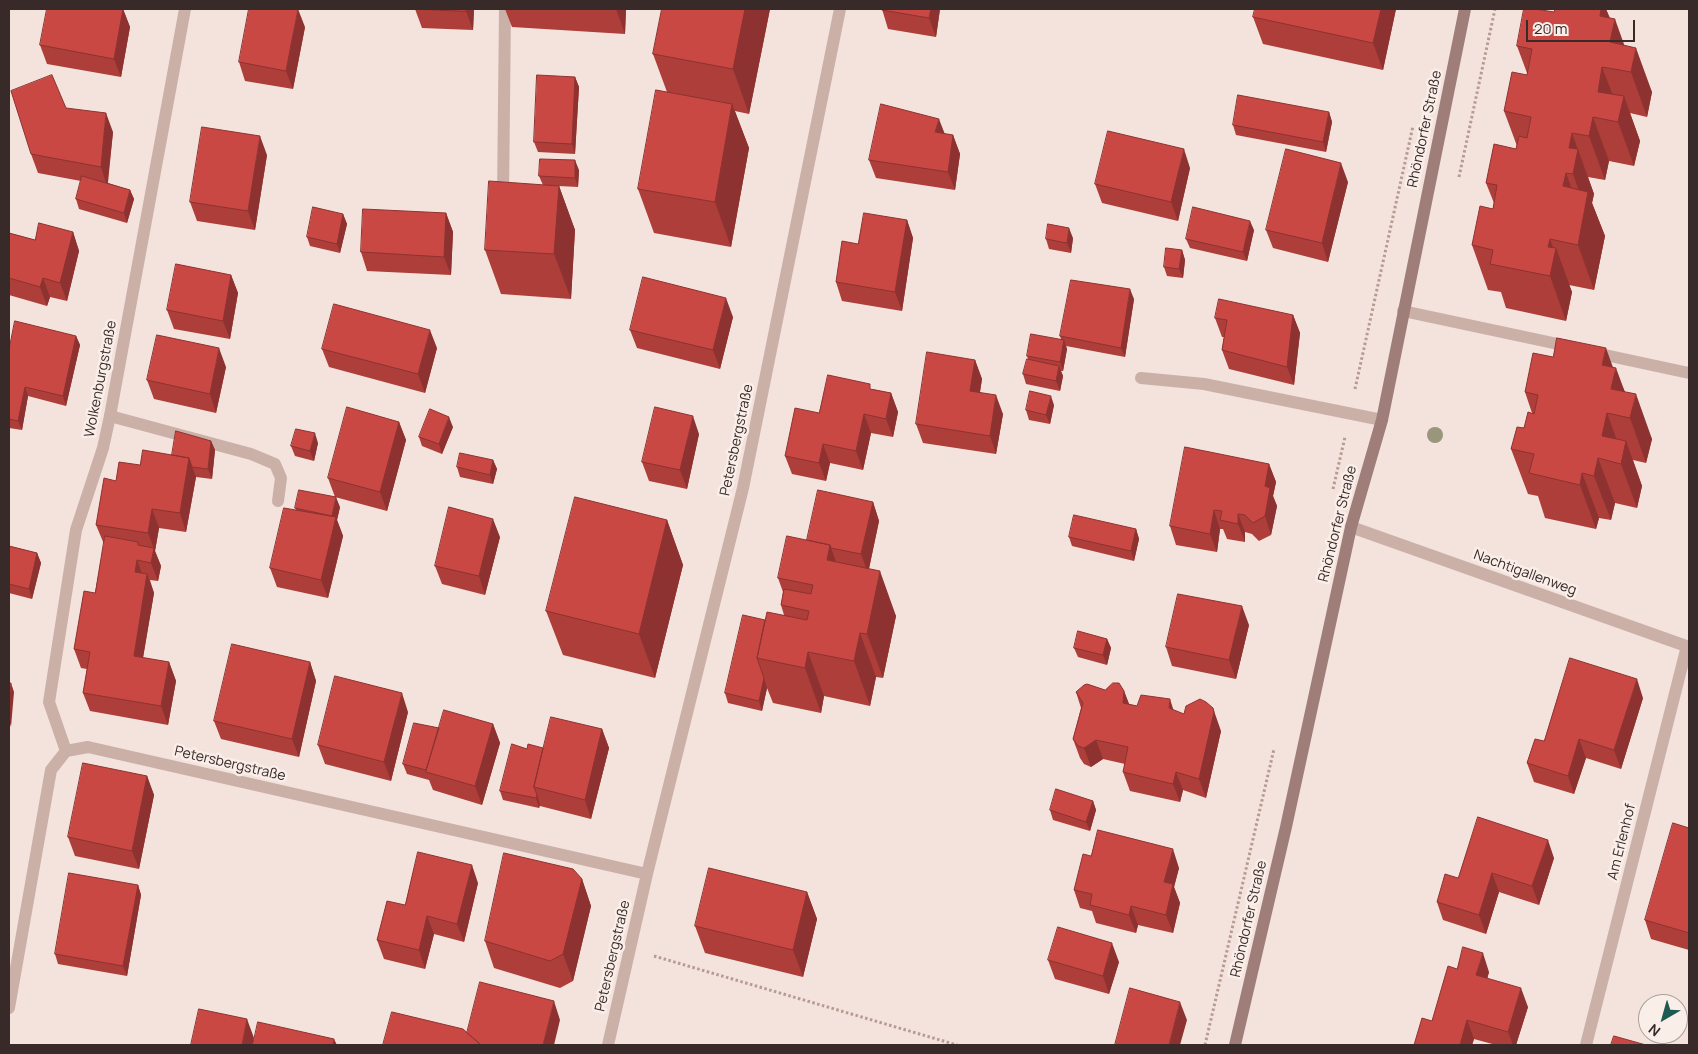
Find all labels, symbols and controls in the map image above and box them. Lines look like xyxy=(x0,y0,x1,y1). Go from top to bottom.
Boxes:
scale bar xyxy=(1528,10,1637,42)
text: 20 m xyxy=(1534,18,1567,39)
street label: Rhöndorfer Straße xyxy=(1404,69,1446,189)
street label: Wolkenburgstraße xyxy=(81,319,121,439)
street label: Petersbergstraße xyxy=(717,383,757,497)
street label: Rhöndorfer Straße xyxy=(1315,464,1361,584)
street label: Nachtigallenweg xyxy=(1471,547,1579,599)
street label: Petersbergstraße xyxy=(173,743,287,785)
street label: Am Erlenhof xyxy=(1604,802,1640,882)
street label: Rhöndorfer Straße xyxy=(1227,859,1271,979)
street label: Petersbergstraße xyxy=(592,899,634,1013)
north arrow xyxy=(1638,994,1688,1044)
text: N xyxy=(1644,1020,1664,1041)

